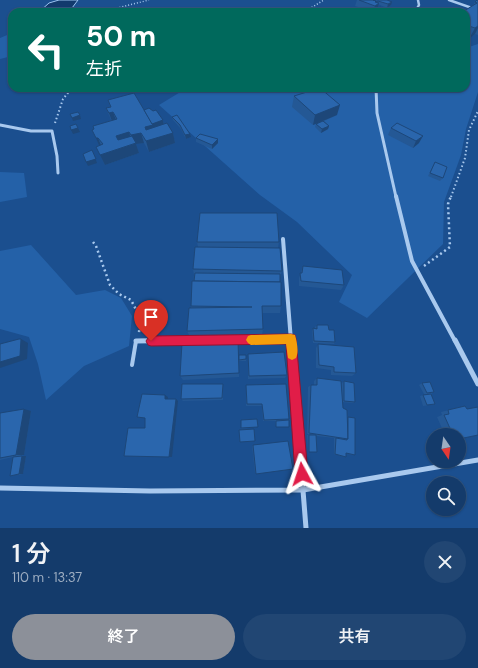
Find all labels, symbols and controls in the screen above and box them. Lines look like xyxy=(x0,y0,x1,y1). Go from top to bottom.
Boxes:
text: 50 m xyxy=(86,18,156,55)
icon: left xyxy=(20,24,72,76)
text: 左折 xyxy=(86,57,122,81)
pin xyxy=(134,300,168,341)
icon: arrive xyxy=(140,306,162,328)
north arrow xyxy=(426,428,466,468)
map controls xyxy=(426,428,466,516)
position arrow xyxy=(281,453,323,495)
button: search xyxy=(426,476,466,516)
text: 1 分 xyxy=(12,538,50,569)
button: close xyxy=(424,541,466,583)
text: 110 m · 13:37 xyxy=(12,569,82,586)
button: 終了 xyxy=(12,614,235,660)
button: 共有 xyxy=(243,614,466,660)

